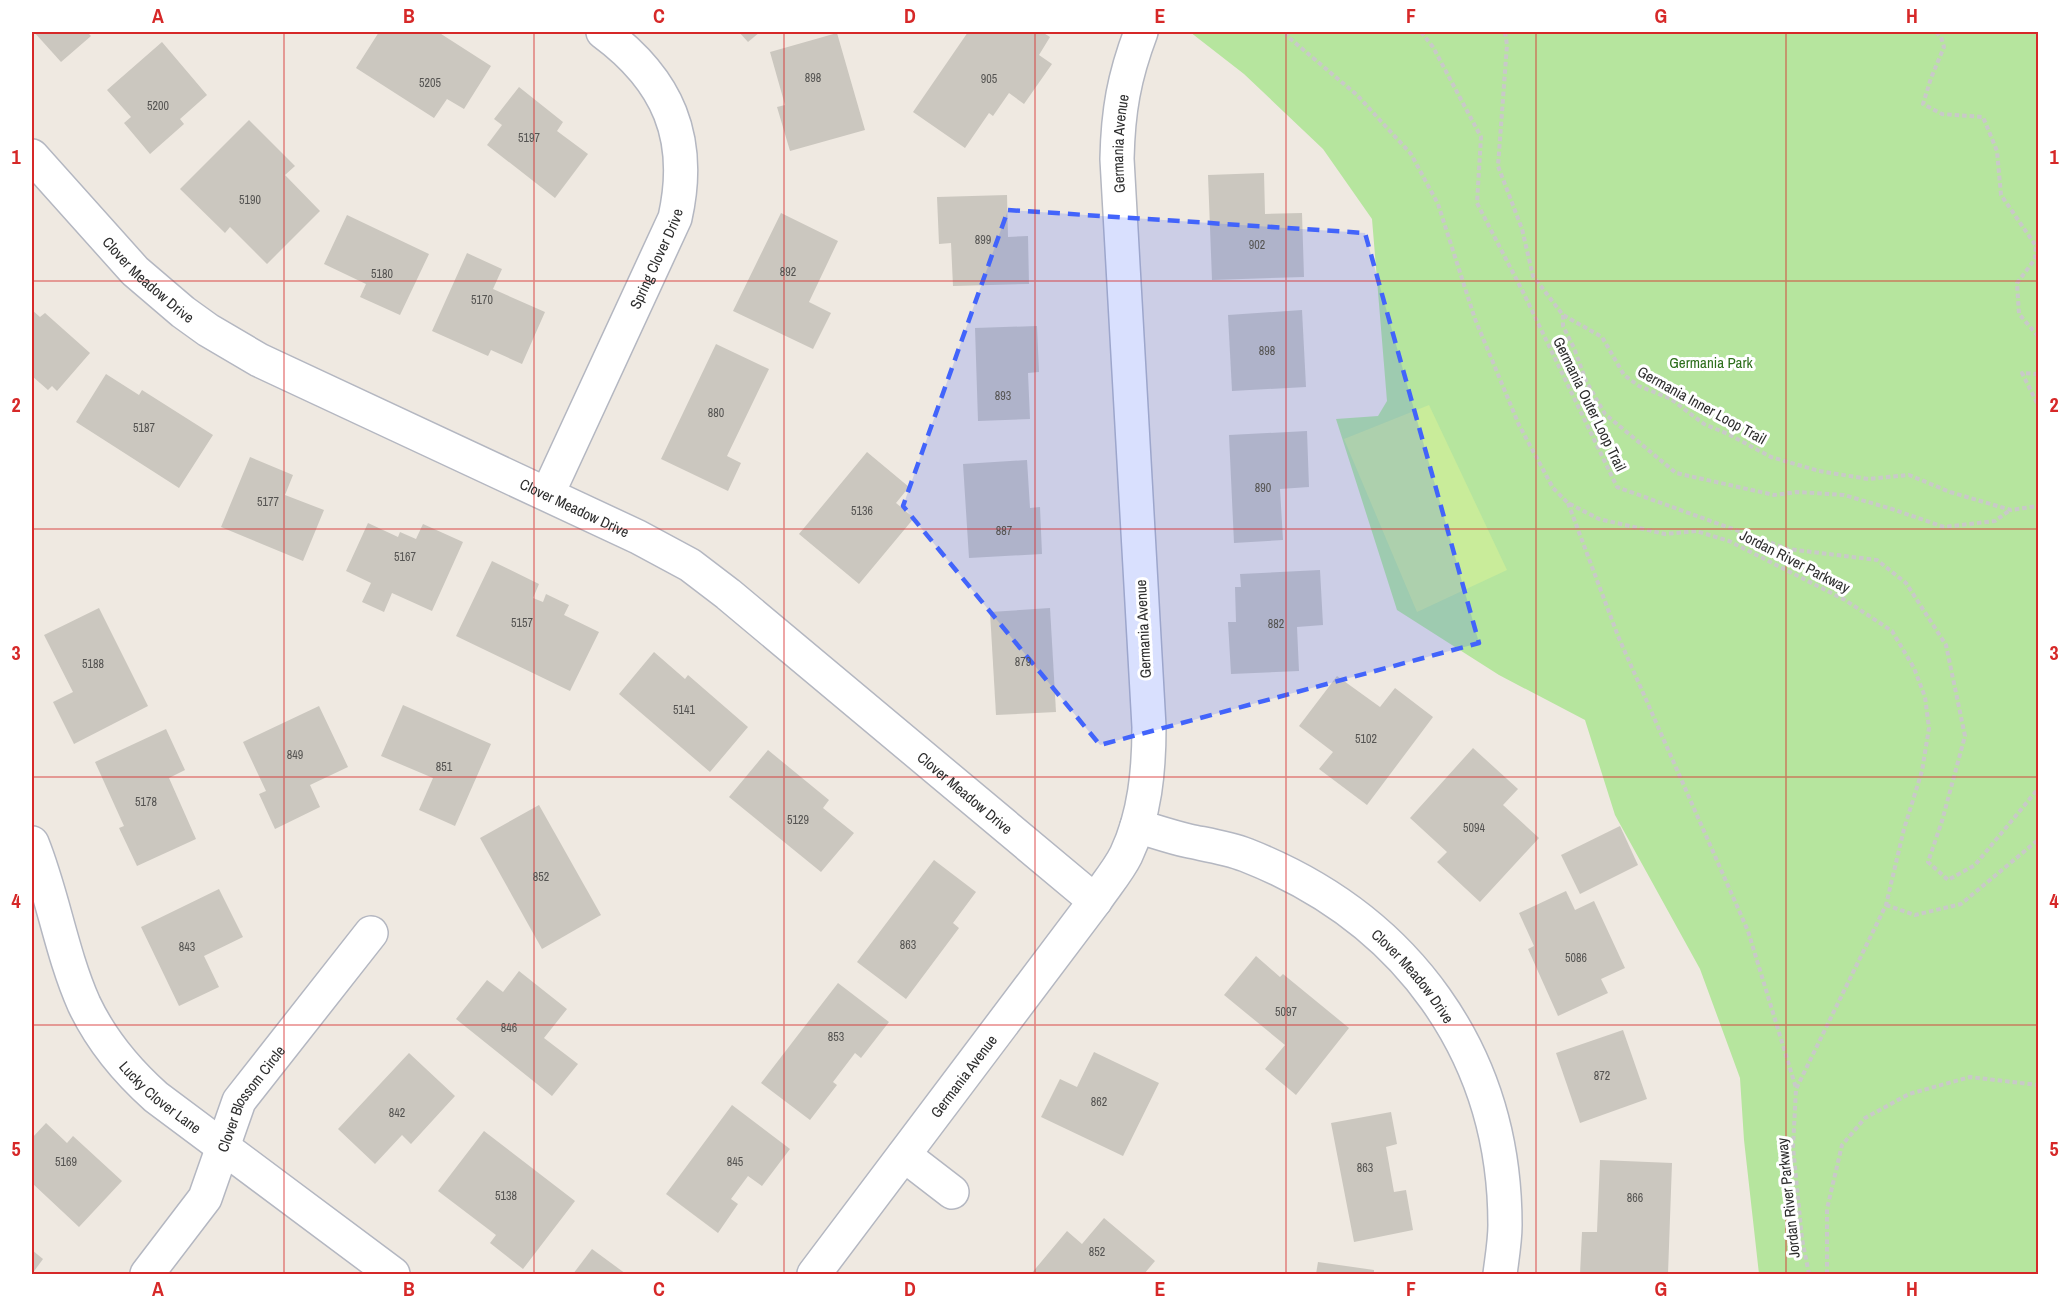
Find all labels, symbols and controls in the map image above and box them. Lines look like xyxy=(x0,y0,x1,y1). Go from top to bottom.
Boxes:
text: A xyxy=(152,2,164,29)
text: B xyxy=(403,2,415,29)
text: C xyxy=(653,2,665,29)
text: D xyxy=(904,2,916,29)
text: E xyxy=(1155,2,1166,29)
text: F xyxy=(1406,2,1416,29)
text: G xyxy=(1655,2,1667,29)
text: H xyxy=(1906,2,1918,29)
house number: 898 xyxy=(805,70,821,86)
house number: 905 xyxy=(981,71,998,87)
house number: 5205 xyxy=(419,75,441,91)
street label: Germania Avenue xyxy=(1106,92,1133,194)
house number: 5200 xyxy=(147,98,169,114)
house number: 5197 xyxy=(518,130,540,146)
text: 1 xyxy=(11,143,21,170)
text: 1 xyxy=(2049,143,2059,170)
house number: 5190 xyxy=(239,192,261,208)
street label: Spring Clover Drive xyxy=(624,207,687,312)
street label: Clover Meadow Drive xyxy=(98,232,199,327)
house number: 899 xyxy=(975,232,991,248)
house number: 902 xyxy=(1249,237,1265,253)
house number: 892 xyxy=(780,264,796,280)
house number: 5180 xyxy=(371,266,393,282)
house number: 5170 xyxy=(471,292,493,308)
street label: Germania Outer Loop Trail xyxy=(1548,333,1632,475)
house number: 898 xyxy=(1259,343,1275,359)
park label: Germania Park xyxy=(1669,352,1754,373)
street label: Germania Inner Loop Trail xyxy=(1634,361,1770,449)
house number: 893 xyxy=(995,388,1011,404)
text: 2 xyxy=(11,391,21,418)
text: 2 xyxy=(2049,391,2059,418)
house number: 880 xyxy=(708,405,724,421)
house number: 5187 xyxy=(133,420,155,436)
street label: Clover Meadow Drive xyxy=(517,473,633,542)
house number: 890 xyxy=(1255,480,1271,496)
house number: 5177 xyxy=(257,494,279,510)
house number: 5136 xyxy=(851,503,873,519)
house number: 887 xyxy=(996,523,1013,539)
street label: Jordan River Parkway xyxy=(1736,524,1854,598)
house number: 5167 xyxy=(394,549,416,565)
street label: Germania Avenue xyxy=(1130,579,1156,679)
house number: 5157 xyxy=(511,615,533,631)
house number: 882 xyxy=(1268,616,1284,632)
text: 3 xyxy=(11,639,21,666)
text: 3 xyxy=(2049,639,2059,666)
house number: 879 xyxy=(1015,654,1031,670)
house number: 5188 xyxy=(82,656,104,672)
house number: 5141 xyxy=(673,702,695,718)
house number: 5102 xyxy=(1355,731,1377,747)
street label: Clover Meadow Drive xyxy=(913,746,1018,839)
house number: 849 xyxy=(287,747,303,763)
house number: 851 xyxy=(436,759,453,775)
house number: 5178 xyxy=(135,794,157,810)
house number: 5129 xyxy=(787,812,809,828)
house number: 5094 xyxy=(1463,820,1485,836)
house number: 852 xyxy=(533,869,549,885)
text: 4 xyxy=(11,887,21,914)
text: 4 xyxy=(2049,887,2059,914)
street label: Clover Meadow Drive xyxy=(1367,924,1459,1027)
house number: 863 xyxy=(900,937,916,953)
house number: 843 xyxy=(179,939,195,955)
house number: 5086 xyxy=(1565,950,1587,966)
house number: 5097 xyxy=(1275,1004,1297,1020)
house number: 846 xyxy=(501,1020,517,1036)
house number: 853 xyxy=(828,1029,844,1045)
street label: Germania Avenue xyxy=(925,1030,1001,1122)
street label: Clover Blossom Circle xyxy=(211,1041,290,1155)
street label: Lucky Clover Lane xyxy=(115,1056,206,1138)
house number: 872 xyxy=(1594,1068,1610,1084)
house number: 862 xyxy=(1091,1094,1107,1110)
house number: 842 xyxy=(389,1105,405,1121)
text: 5 xyxy=(11,1135,21,1162)
text: 5 xyxy=(2049,1135,2059,1162)
street label: Jordan River Parkway xyxy=(1771,1136,1805,1259)
house number: 5169 xyxy=(55,1154,77,1170)
house number: 845 xyxy=(727,1154,744,1170)
house number: 863 xyxy=(1357,1160,1373,1176)
house number: 5138 xyxy=(495,1188,517,1204)
house number: 866 xyxy=(1627,1190,1643,1206)
house number: 852 xyxy=(1089,1244,1105,1260)
text: A xyxy=(152,1275,164,1302)
text: B xyxy=(403,1275,415,1302)
text: C xyxy=(653,1275,665,1302)
text: D xyxy=(904,1275,916,1302)
text: E xyxy=(1155,1275,1166,1302)
text: F xyxy=(1406,1275,1416,1302)
text: G xyxy=(1655,1275,1667,1302)
text: H xyxy=(1906,1275,1918,1302)

